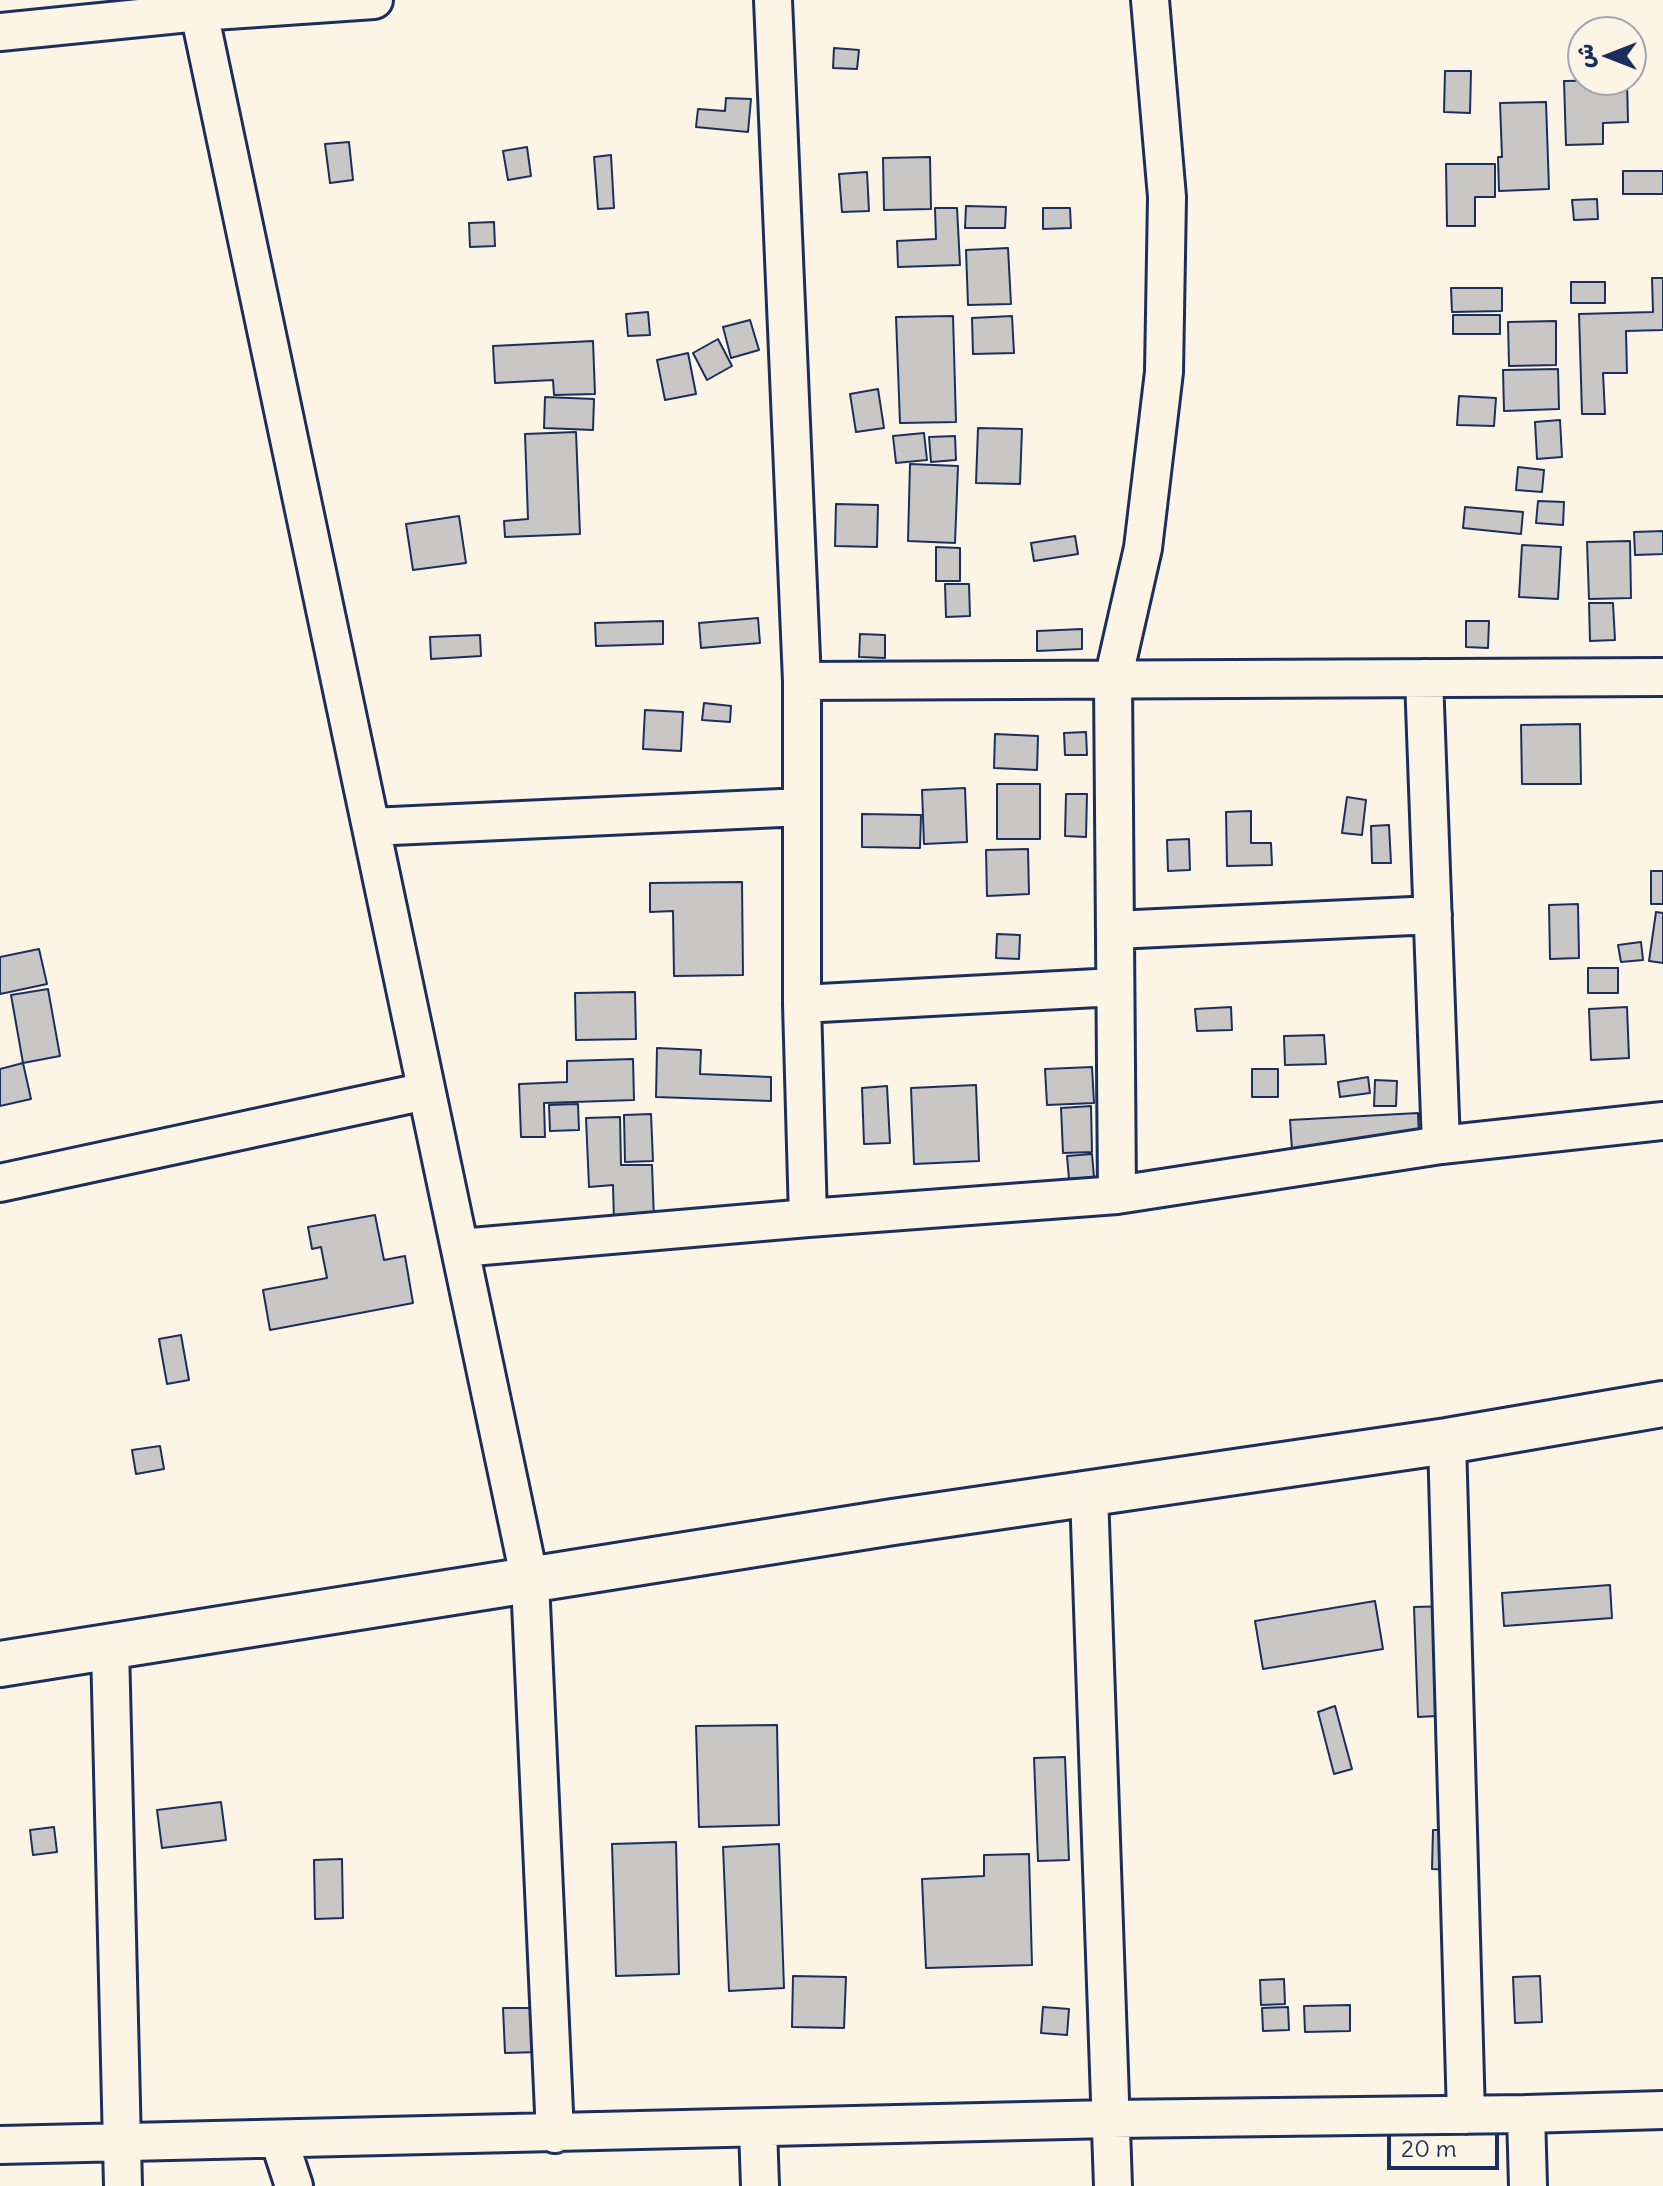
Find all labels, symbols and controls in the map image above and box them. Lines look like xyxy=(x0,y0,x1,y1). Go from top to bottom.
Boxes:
north arrow xyxy=(1567,16,1647,96)
text: ش xyxy=(1571,44,1599,68)
scale bar xyxy=(1391,2118,1503,2168)
text: 20 m xyxy=(1401,2133,1457,2163)

